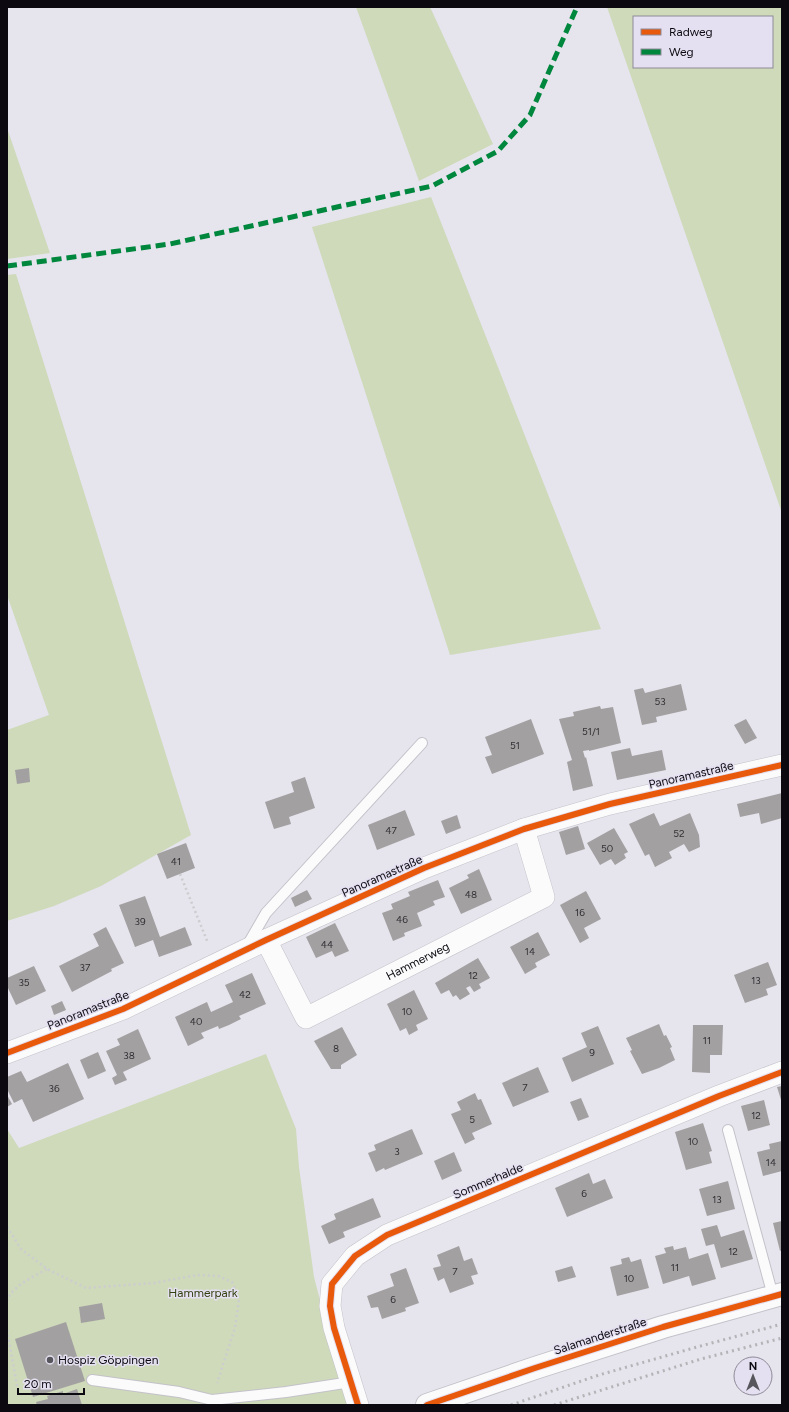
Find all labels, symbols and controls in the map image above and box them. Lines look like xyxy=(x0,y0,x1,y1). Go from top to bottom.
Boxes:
legend xyxy=(633,16,773,68)
text: Radweg xyxy=(669,25,713,39)
text: Weg xyxy=(669,45,694,59)
house number: 53 xyxy=(654,695,666,708)
house number: 51/1 xyxy=(582,725,600,738)
house number: 51 xyxy=(510,739,520,752)
street label: Panoramastraße xyxy=(647,758,735,792)
house number: 47 xyxy=(385,824,397,837)
house number: 52 xyxy=(673,827,685,840)
house number: 50 xyxy=(601,842,613,855)
street label: Panoramastraße xyxy=(340,852,425,900)
house number: 41 xyxy=(171,855,181,868)
house number: 48 xyxy=(465,888,477,901)
house number: 16 xyxy=(575,906,585,919)
house number: 46 xyxy=(396,913,408,926)
house number: 39 xyxy=(134,915,146,928)
house number: 44 xyxy=(321,938,333,951)
street label: Hammerweg xyxy=(384,939,452,983)
house number: 14 xyxy=(525,945,535,958)
house number: 37 xyxy=(80,961,91,974)
house number: 12 xyxy=(468,969,478,982)
house number: 13 xyxy=(751,974,761,987)
house number: 35 xyxy=(18,976,30,989)
street label: Panoramastraße xyxy=(45,987,131,1033)
house number: 42 xyxy=(239,988,251,1001)
house number: 10 xyxy=(402,1005,412,1018)
house number: 40 xyxy=(190,1015,202,1028)
house number: 11 xyxy=(703,1034,711,1047)
house number: 8 xyxy=(333,1042,339,1055)
house number: 9 xyxy=(589,1046,595,1059)
house number: 38 xyxy=(123,1049,135,1062)
house number: 7 xyxy=(522,1081,528,1094)
house number: 36 xyxy=(48,1082,60,1095)
house number: 12 xyxy=(751,1109,761,1122)
house number: 5 xyxy=(469,1113,475,1126)
house number: 10 xyxy=(688,1135,698,1148)
house number: 3 xyxy=(394,1145,400,1158)
house number: 14 xyxy=(766,1156,776,1169)
street label: Sommerhalde xyxy=(451,1160,525,1202)
house number: 6 xyxy=(581,1187,587,1200)
house number: 13 xyxy=(712,1193,722,1206)
house number: 12 xyxy=(728,1245,738,1258)
house number: 11 xyxy=(671,1261,679,1274)
house number: 7 xyxy=(452,1265,458,1278)
house number: 10 xyxy=(624,1272,634,1285)
park label: Hammerpark xyxy=(168,1286,238,1300)
house number: 6 xyxy=(390,1293,396,1306)
street label: Salamanderstraße xyxy=(552,1314,648,1358)
place label: Hospiz Göppingen xyxy=(58,1353,159,1367)
marker: Hospiz Göppingen xyxy=(45,1355,55,1365)
north arrow xyxy=(733,1356,773,1396)
text: N xyxy=(749,1360,757,1373)
scale bar xyxy=(18,1370,84,1396)
text: 20 m xyxy=(24,1377,52,1391)

